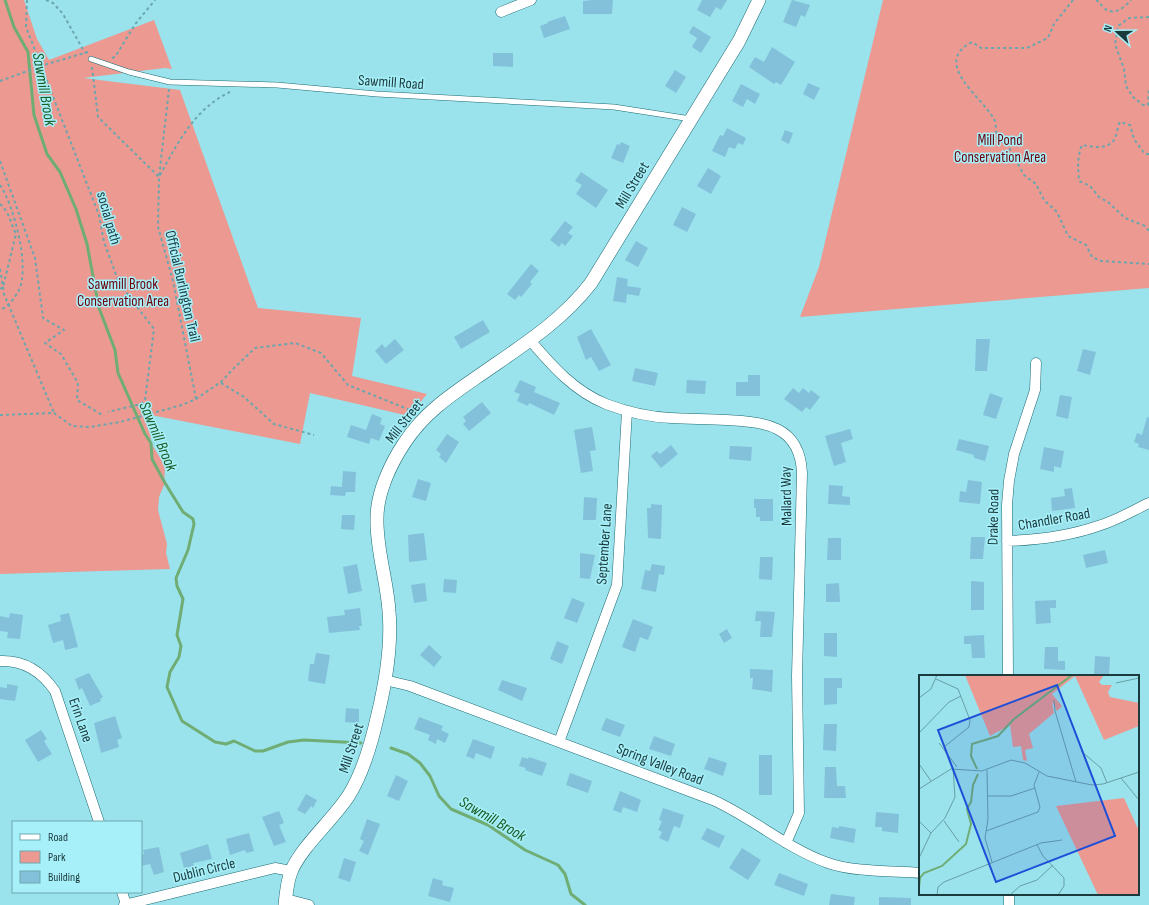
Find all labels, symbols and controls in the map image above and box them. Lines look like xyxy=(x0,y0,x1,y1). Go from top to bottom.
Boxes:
north arrow xyxy=(1097,12,1137,52)
text: N xyxy=(1101,23,1115,34)
water label: Sawmill Brook xyxy=(28,51,59,128)
street label: Sawmill Road xyxy=(357,71,425,94)
park label: Mill Pond Conservation Area xyxy=(954,131,1046,167)
street label: Mill Street xyxy=(611,158,654,212)
street label: social path xyxy=(92,189,125,247)
street label: Official Burlington Trail xyxy=(160,228,205,344)
park label: Sawmill Brook Conservation Area xyxy=(77,275,169,311)
street label: Mill Street xyxy=(381,395,428,447)
water label: Sawmill Brook xyxy=(134,399,181,475)
street label: Mallard Way xyxy=(776,466,797,526)
street label: Drake Road xyxy=(984,489,1003,545)
street label: September Lane xyxy=(592,503,617,585)
street label: Chandler Road xyxy=(1017,504,1092,535)
inset map xyxy=(919,675,1139,895)
street label: Erin Lane xyxy=(64,695,97,745)
street label: Mill Street xyxy=(335,720,369,775)
street label: Spring Valley Road xyxy=(614,739,706,790)
water label: Sawmill Brook xyxy=(456,793,530,846)
legend xyxy=(12,821,142,893)
text: Road xyxy=(48,830,68,845)
text: Park xyxy=(48,850,66,865)
street label: Dublin Circle xyxy=(171,854,237,887)
text: Building xyxy=(48,870,80,885)

